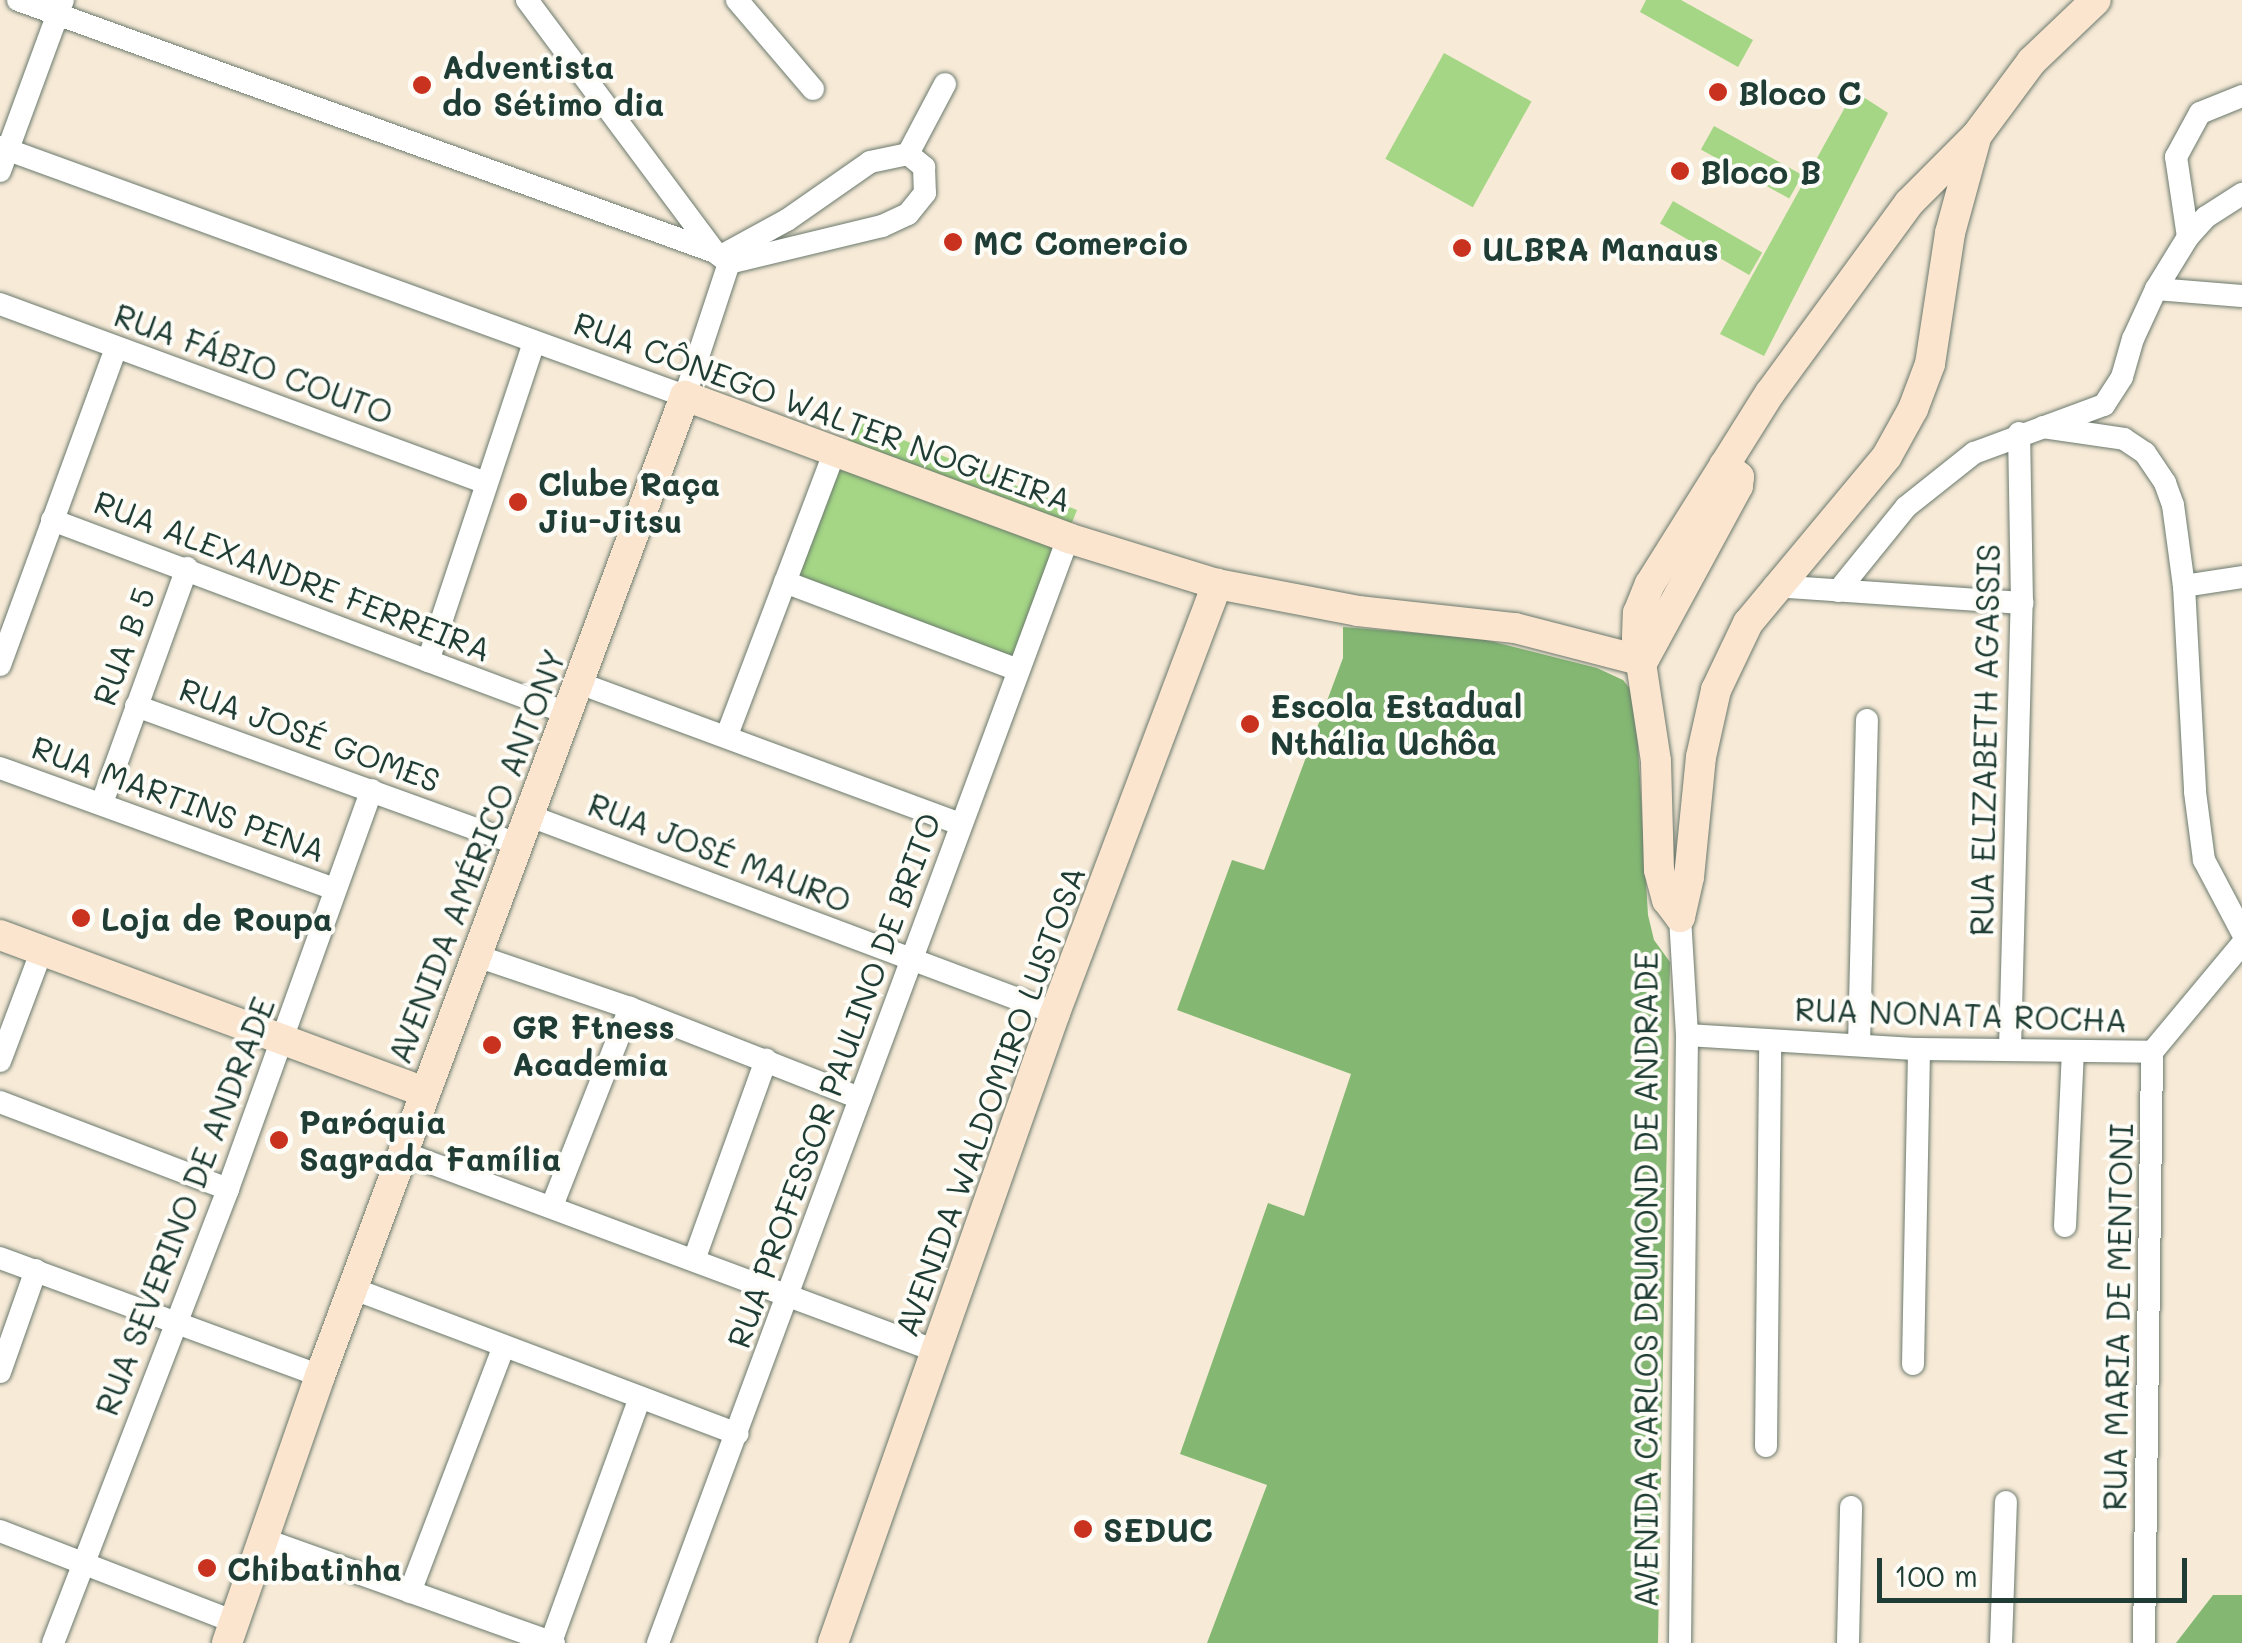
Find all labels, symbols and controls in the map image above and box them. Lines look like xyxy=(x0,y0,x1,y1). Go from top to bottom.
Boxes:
place label: Adventista do Sétimo dia xyxy=(442,48,664,123)
place label: Bloco C xyxy=(1738,73,1861,111)
marker: Adventista do Sétimo dia xyxy=(411,74,433,96)
marker: Bloco C xyxy=(1707,81,1729,103)
place label: Bloco B xyxy=(1700,152,1821,190)
marker: Bloco B xyxy=(1669,160,1691,182)
place label: MC Comercio xyxy=(973,223,1188,261)
place label: ULBRA Manaus xyxy=(1482,229,1719,267)
marker: MC Comercio xyxy=(942,231,964,253)
marker: ULBRA Manaus xyxy=(1451,237,1473,259)
street label: RUA FÁBIO COUTO xyxy=(109,295,399,431)
street label: RUA CÔNEGO WALTER NOGUEIRA xyxy=(569,303,1077,519)
place label: Clube Raça Jiu-Jitsu xyxy=(538,465,720,540)
street label: RUA ALEXANDRE FERREIRA xyxy=(89,481,497,669)
marker: Clube Raça Jiu-Jitsu xyxy=(507,491,529,513)
street label: RUA ELIZABETH AGASSIS xyxy=(1961,544,2007,936)
street label: RUA B 5 xyxy=(84,582,162,710)
street label: AVENIDA AMÉRICO ANTONY xyxy=(379,643,573,1069)
street label: RUA JOSÉ GOMES xyxy=(174,669,446,799)
place label: Escola Estadual Nthália Uchôa xyxy=(1270,687,1522,762)
marker: Escola Estadual Nthália Uchôa xyxy=(1239,713,1261,735)
street label: RUA MARTINS PENA xyxy=(27,727,331,869)
street label: RUA JOSÉ MAURO xyxy=(583,784,857,920)
street label: RUA PROFESSOR PAULINO DE BRITO xyxy=(718,807,948,1353)
street label: AVENIDA WALDOMIRO LUSTOSA xyxy=(886,861,1092,1341)
place label: Loja de Roupa xyxy=(101,899,333,937)
marker: Loja de Roupa xyxy=(70,907,92,929)
street label: AVENIDA CARLOS DRUMOND DE ANDRADE xyxy=(1626,952,1664,1608)
street label: RUA NONATA ROCHA xyxy=(1794,989,2128,1039)
street label: RUA SEVERINO DE ANDRADE xyxy=(86,992,282,1420)
place label: GR Ftness Academia xyxy=(512,1008,675,1083)
marker: GR Ftness Academia xyxy=(481,1034,503,1056)
place label: Paróquia Sagrada Família xyxy=(299,1103,561,1178)
street label: RUA MARIA DE MENTONI xyxy=(2094,1123,2140,1511)
marker: Paróquia Sagrada Família xyxy=(268,1129,290,1151)
place label: SEDUC xyxy=(1103,1510,1213,1548)
marker: SEDUC xyxy=(1072,1518,1094,1540)
scale bar xyxy=(1882,1538,2192,1600)
place label: Chibatinha xyxy=(227,1549,402,1587)
text: 100 m xyxy=(1894,1555,1978,1595)
marker: Chibatinha xyxy=(196,1557,218,1579)

